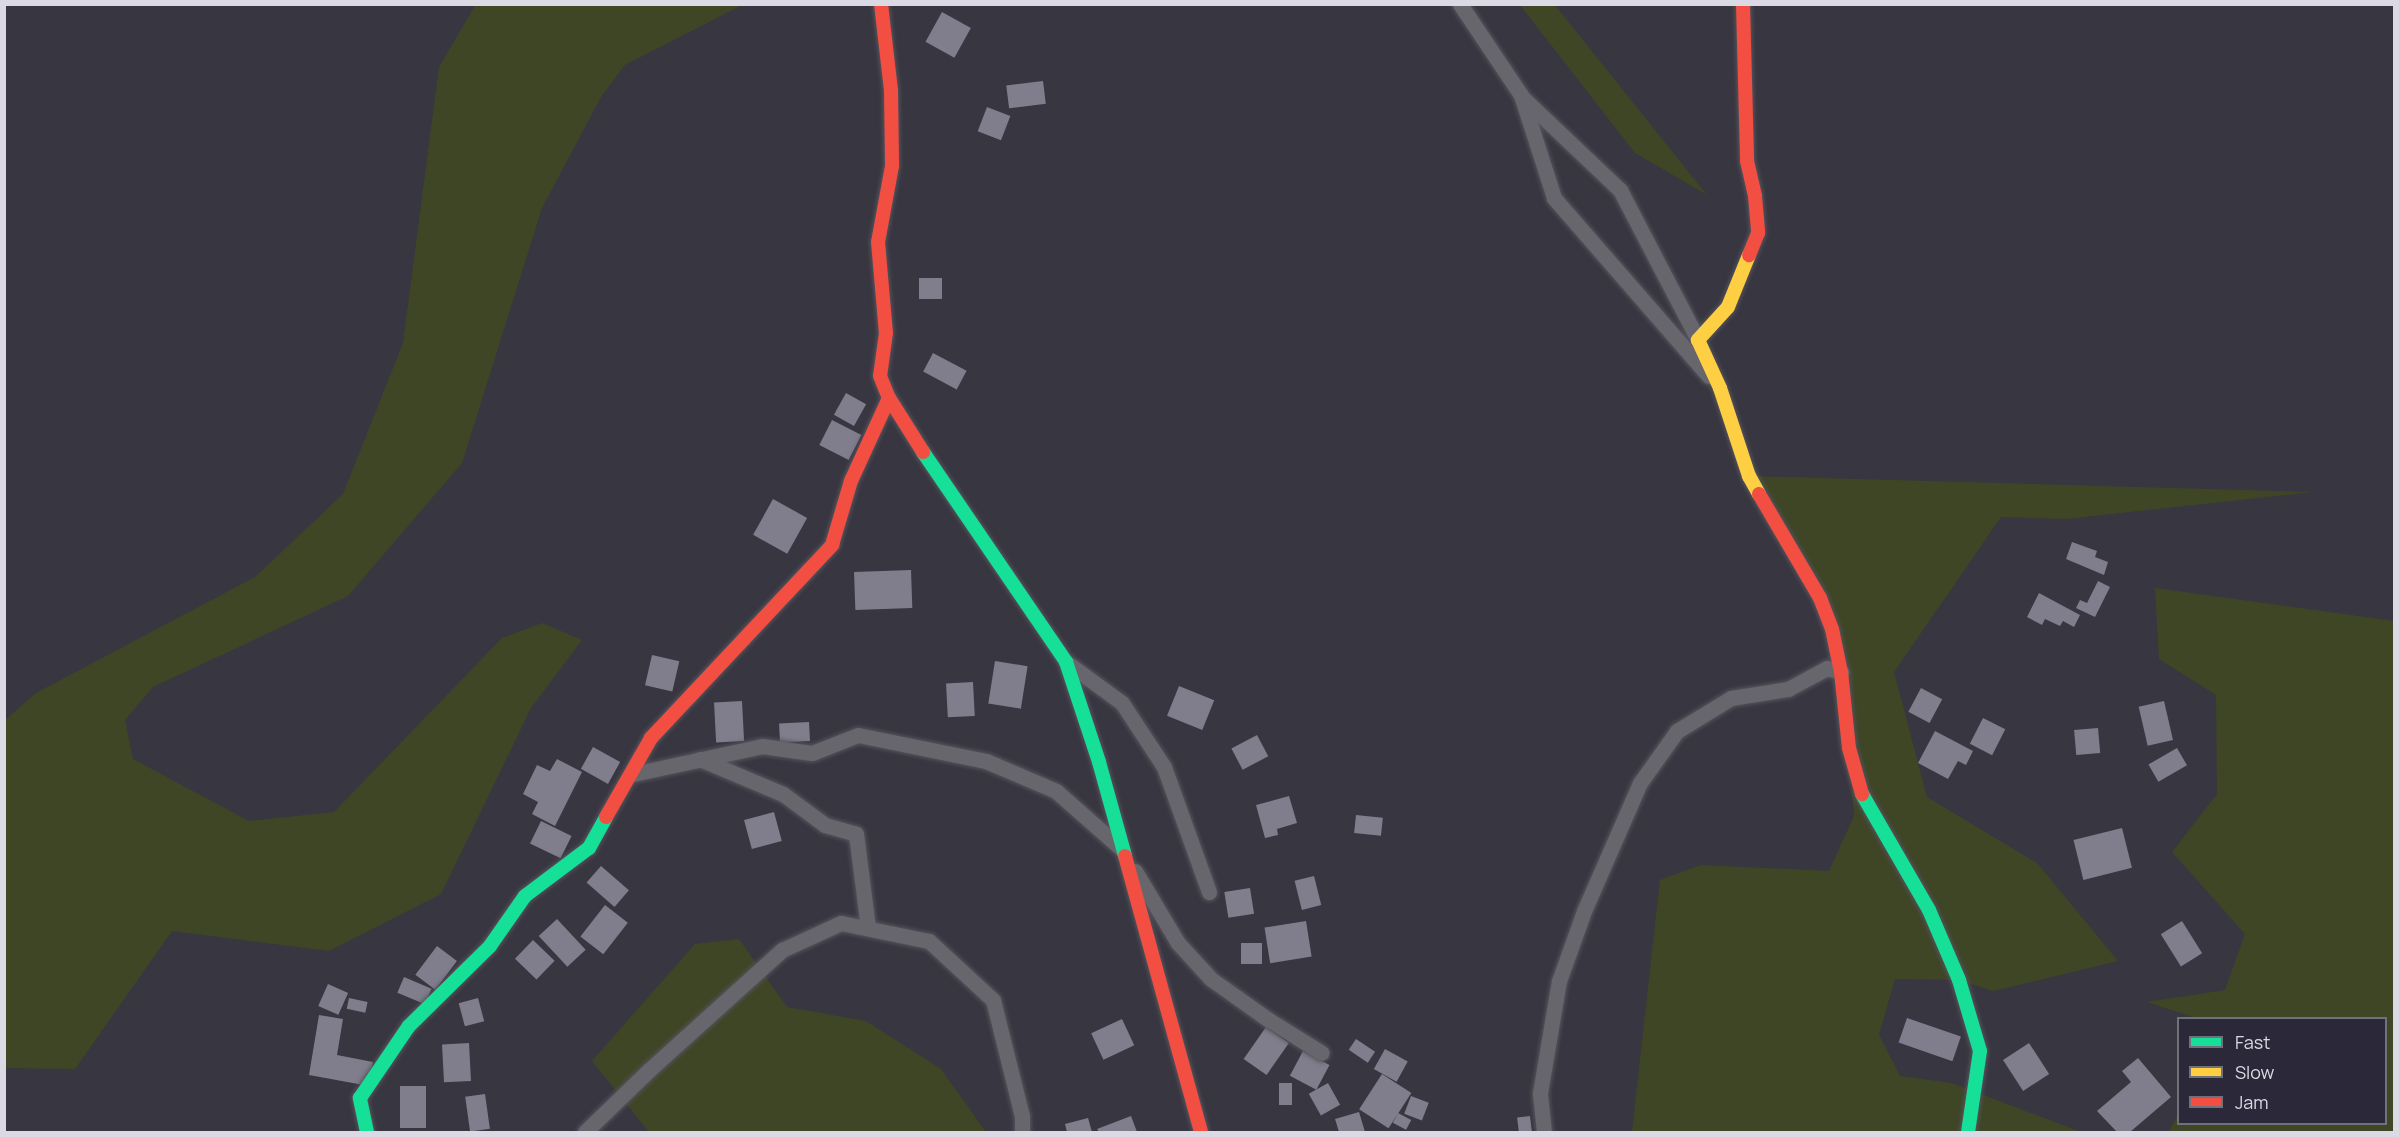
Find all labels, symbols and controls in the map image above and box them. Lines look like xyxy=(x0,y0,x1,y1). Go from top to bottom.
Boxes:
legend xyxy=(2177,1017,2387,1125)
text: Fast xyxy=(2235,1030,2270,1054)
text: Slow xyxy=(2235,1060,2274,1084)
text: Jam xyxy=(2235,1090,2269,1114)

